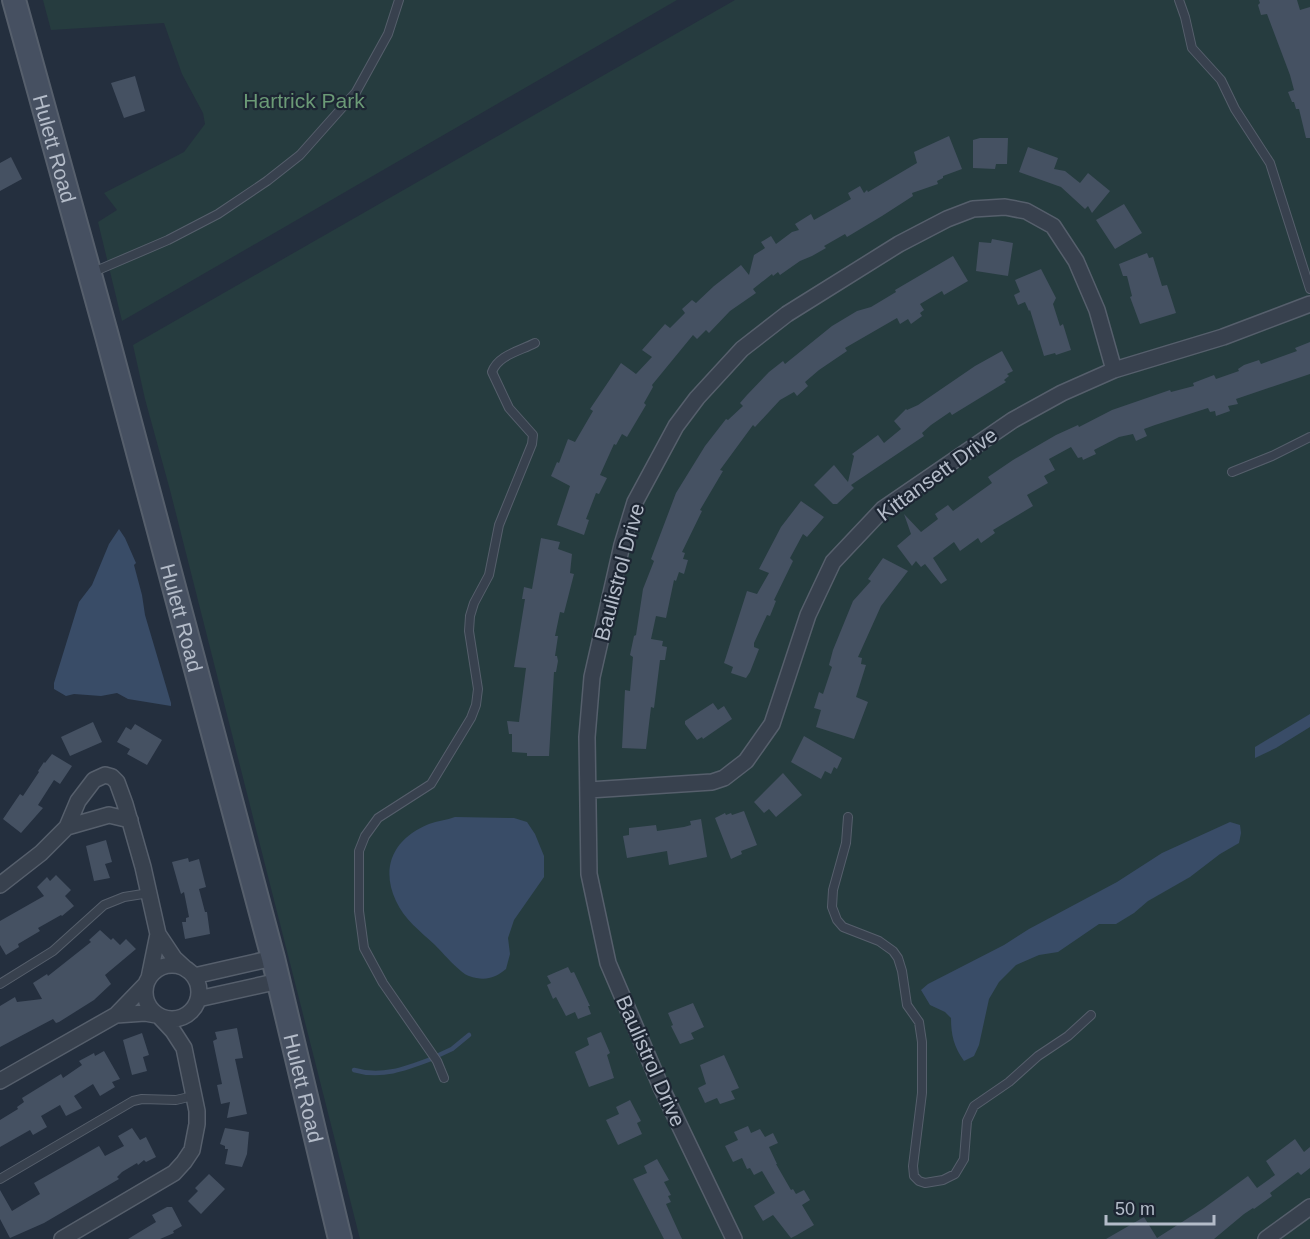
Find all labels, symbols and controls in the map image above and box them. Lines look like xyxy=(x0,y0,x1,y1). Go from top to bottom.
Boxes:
park label: Hartrick Park xyxy=(243,89,365,112)
street label: Hulett Road xyxy=(29,92,81,205)
street label: Kittansett Drive xyxy=(873,423,1001,525)
street label: Baulistrol Drive xyxy=(590,501,648,643)
street label: Hulett Road xyxy=(157,561,208,674)
street label: Baulistrol Drive xyxy=(612,992,690,1130)
street label: Hulett Road xyxy=(280,1031,328,1145)
scale bar xyxy=(1106,1188,1214,1226)
text: 50 m xyxy=(1115,1199,1155,1219)

